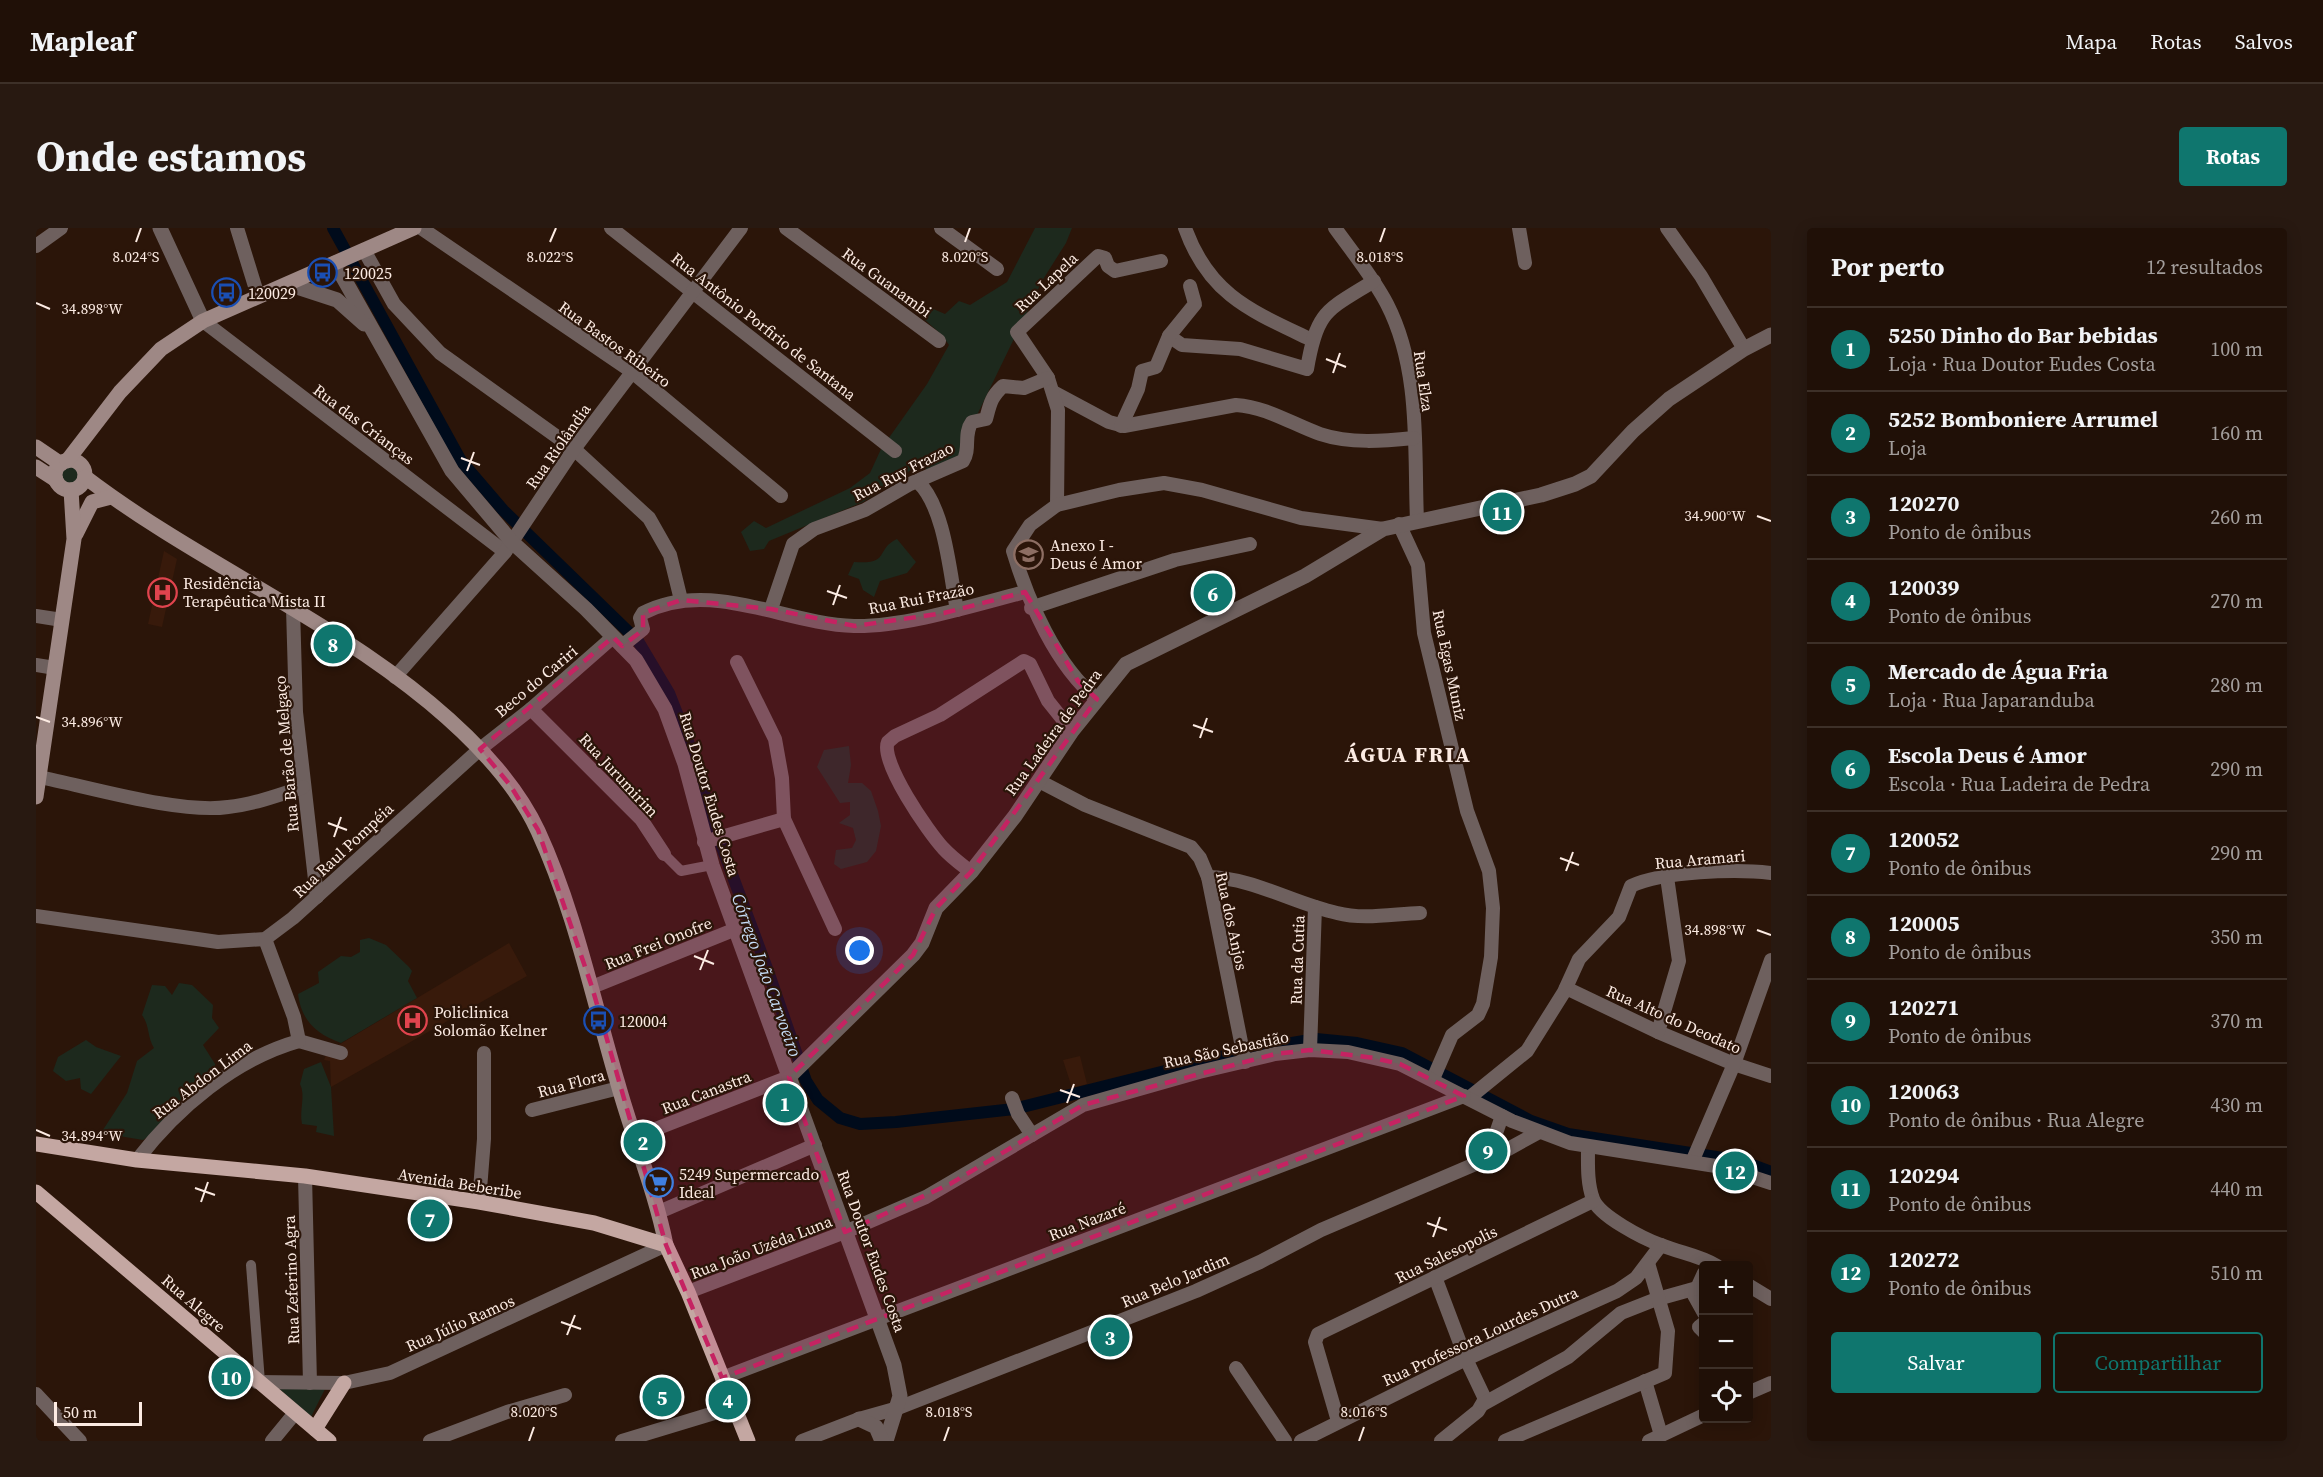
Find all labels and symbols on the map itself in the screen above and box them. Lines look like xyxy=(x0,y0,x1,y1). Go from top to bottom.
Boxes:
street label: Rua Guanambi xyxy=(838,242,936,322)
text: 8.024°S xyxy=(112,246,160,267)
text: 8.022°S xyxy=(526,246,574,267)
text: 8.020°S xyxy=(941,246,989,267)
street label: Rua Lapela xyxy=(1010,246,1083,317)
text: 8.018°S xyxy=(1356,246,1404,267)
street label: Rua Antônio Porfirio de Santana xyxy=(667,247,862,406)
bus stop icon: 120025 xyxy=(307,257,339,289)
place label: 120025 xyxy=(344,262,392,284)
bus stop icon: 120029 xyxy=(211,277,243,309)
place label: 120029 xyxy=(248,282,296,304)
street label: Rua Bastos Ribeiro xyxy=(554,296,676,392)
text: 34.898°W xyxy=(61,298,123,319)
street label: Rua Elza xyxy=(1409,349,1439,414)
street label: Rua das Crianças xyxy=(309,379,419,469)
street label: Rua Riolândia xyxy=(520,398,596,493)
street label: Rua Ruy Frazao xyxy=(849,436,957,506)
pin: 11 xyxy=(1482,490,1522,534)
text: 34.900°W xyxy=(1684,505,1746,526)
place label: Anexo I - Deus é Amor xyxy=(1050,534,1142,574)
school or university icon: Anexo I - Deus é Amor xyxy=(1013,538,1045,570)
pin: 6 xyxy=(1194,570,1232,616)
place label: Residência Terapêutica Mista II xyxy=(183,572,326,612)
hospital icon: Residência Terapêutica Mista II xyxy=(146,576,178,608)
street label: Rua Rui Frazão xyxy=(866,577,976,619)
street label: Rua Egas Muniz xyxy=(1428,607,1472,723)
pin: 8 xyxy=(314,622,352,666)
street label: Beco do Cariri xyxy=(490,640,582,722)
street label: Rua Ladeira de Pedra xyxy=(1000,664,1107,800)
street label: Rua Barão de Melgaço xyxy=(268,675,304,833)
street label: Rua Doutor Eudes Costa xyxy=(674,709,746,880)
text: 34.896°W xyxy=(61,711,123,732)
street label: Rua Jurumirim xyxy=(574,728,664,822)
district label: ÁGUA FRIA xyxy=(1345,739,1471,769)
street label: Rua Raul Pompéia xyxy=(288,797,399,902)
street label: Rua Aramari xyxy=(1654,844,1746,874)
street label: Rua dos Anjos xyxy=(1211,870,1253,972)
water label: Córrego João Carvoeiro xyxy=(726,890,808,1060)
street label: Rua Frei Onofre xyxy=(601,911,715,975)
street label: Rua da Cutia xyxy=(1284,914,1310,1005)
text: 34.898°W xyxy=(1684,919,1746,940)
your location xyxy=(845,936,874,965)
street label: Rua Alto do Deodato xyxy=(1603,979,1745,1059)
place label: Policlinica Solomão Kelner xyxy=(434,1001,547,1041)
hospital icon: Policlinica Solomão Kelner xyxy=(397,1005,429,1037)
bus stop icon: 120004 xyxy=(582,1005,614,1037)
place label: 120004 xyxy=(619,1010,667,1032)
street label: Rua São Sebastião xyxy=(1161,1025,1291,1073)
street label: Rua Abdon Lima xyxy=(148,1034,257,1124)
street label: Rua Flora xyxy=(535,1063,608,1103)
street label: Rua Canastra xyxy=(658,1065,755,1119)
pin: 1 xyxy=(766,1080,804,1126)
pin: 2 xyxy=(624,1120,662,1164)
text: 34.894°W xyxy=(61,1125,123,1146)
pin: 9 xyxy=(1468,1128,1508,1174)
pin: 12 xyxy=(1716,1148,1754,1194)
street label: Avenida Beberibe xyxy=(396,1162,524,1204)
place label: 5249 Supermercado Ideal xyxy=(679,1163,819,1203)
supermarket icon: 5249 Supermercado Ideal xyxy=(642,1167,674,1199)
street label: Rua Doutor Eudes Costa xyxy=(832,1167,912,1336)
pin: 7 xyxy=(410,1196,450,1242)
street label: Rua Nazaré xyxy=(1045,1196,1129,1246)
street label: Rua João Uzêda Luna xyxy=(687,1210,836,1284)
street label: Rua Zeferino Agra xyxy=(278,1214,304,1345)
street label: Rua Salesopolis xyxy=(1391,1220,1501,1288)
street label: Rua Belo Jardim xyxy=(1118,1247,1232,1313)
street label: Rua Alegre xyxy=(157,1269,231,1337)
street label: Rua Professora Lourdes Dutra xyxy=(1379,1281,1582,1391)
street label: Rua Júlio Ramos xyxy=(402,1289,518,1357)
pin: 3 xyxy=(1090,1314,1130,1360)
pin: 10 xyxy=(212,1354,250,1400)
pin: 5 xyxy=(642,1374,682,1420)
pin: 4 xyxy=(708,1378,748,1422)
scale bar xyxy=(54,1399,142,1426)
text: 8.020°S xyxy=(510,1401,558,1422)
text: 8.018°S xyxy=(925,1401,973,1422)
text: 8.016°S xyxy=(1340,1401,1388,1422)

